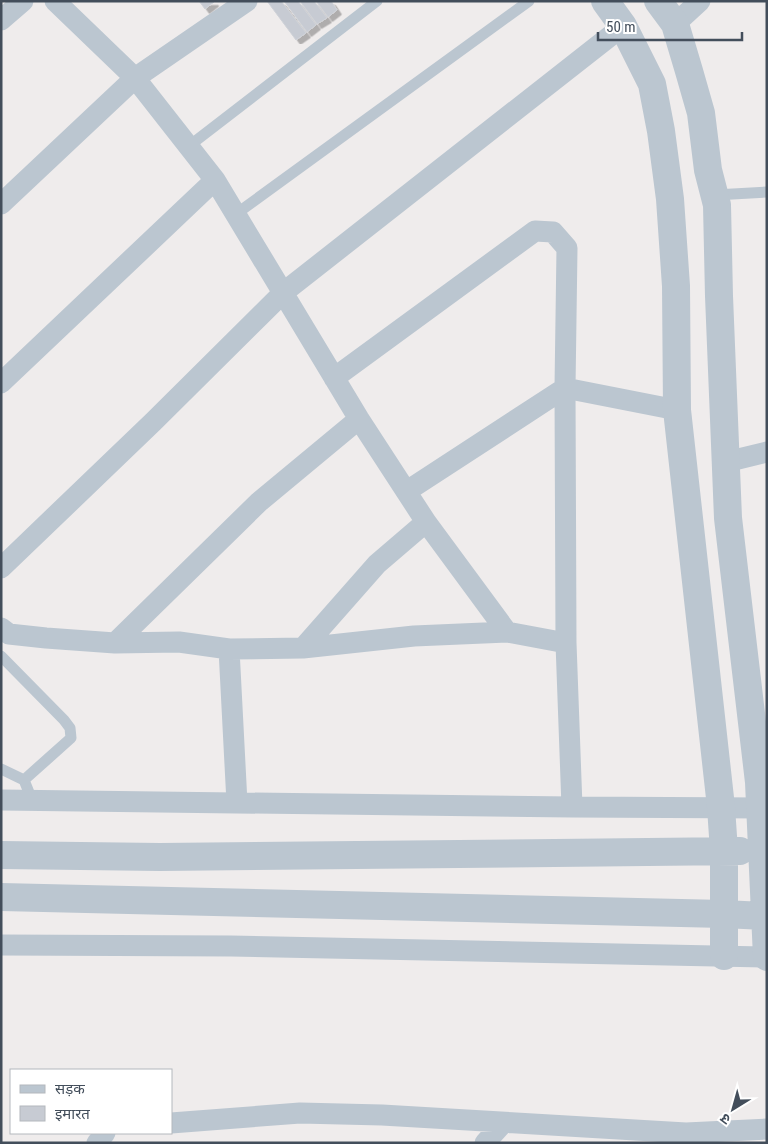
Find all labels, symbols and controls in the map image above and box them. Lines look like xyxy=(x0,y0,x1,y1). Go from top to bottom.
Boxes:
scale bar xyxy=(598,10,742,42)
text: 50 m xyxy=(606,18,636,36)
legend xyxy=(10,1069,172,1134)
text: सड़क xyxy=(55,1080,85,1098)
north arrow xyxy=(708,1084,758,1134)
text: इमारत xyxy=(55,1105,90,1123)
text: उ xyxy=(716,1110,733,1128)

